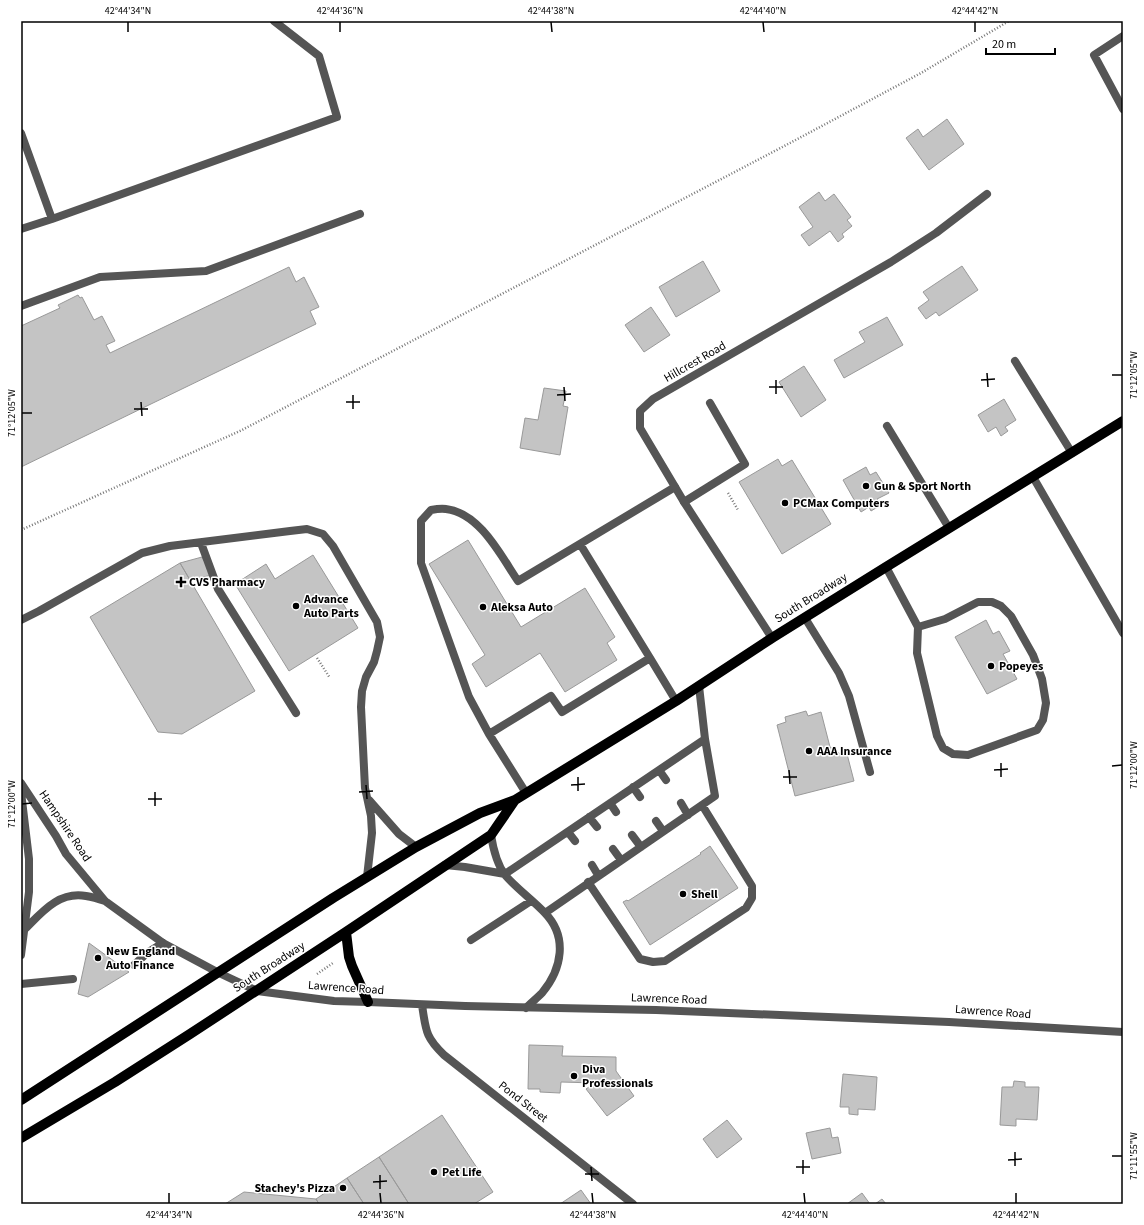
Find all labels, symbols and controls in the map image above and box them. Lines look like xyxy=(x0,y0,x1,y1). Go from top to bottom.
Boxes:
text: 42°44'34"N xyxy=(105,4,151,18)
text: 42°44'36"N xyxy=(317,4,363,18)
text: 42°44'38"N xyxy=(528,4,574,18)
text: 42°44'40"N xyxy=(740,4,786,18)
text: 42°44'42"N xyxy=(952,4,998,18)
scale bar xyxy=(986,30,1055,56)
text: 20 m xyxy=(992,36,1016,53)
street label: Hillcrest Road xyxy=(661,337,729,387)
text: 71°12'05"W xyxy=(1127,351,1141,399)
text: 71°12'05"W xyxy=(5,389,19,437)
place label: Gun & Sport North xyxy=(874,478,971,495)
marker: Gun & Sport North xyxy=(861,481,871,491)
place label: PCMax Computers xyxy=(793,495,889,512)
marker: PCMax Computers xyxy=(780,498,790,508)
street label: South Broadway xyxy=(771,569,851,627)
place label: CVS Pharmacy xyxy=(189,574,266,591)
marker: CVS Pharmacy xyxy=(176,577,186,587)
place label: Advance Auto Parts xyxy=(303,591,359,622)
place label: Aleksa Auto xyxy=(490,599,553,616)
marker: Advance Auto Parts xyxy=(291,601,301,611)
marker: Aleksa Auto xyxy=(478,602,488,612)
place label: Popeyes xyxy=(999,658,1043,675)
marker: Popeyes xyxy=(986,661,996,671)
text: 71°12'00"W xyxy=(1127,741,1141,789)
place label: AAA Insurance xyxy=(816,743,892,760)
marker: AAA Insurance xyxy=(804,746,814,756)
text: 71°12'00"W xyxy=(5,780,19,828)
street label: Hampshire Road xyxy=(35,787,95,865)
place label: Shell xyxy=(691,886,718,903)
marker: Shell xyxy=(678,889,688,899)
street label: South Broadway xyxy=(230,937,309,997)
place label: New England Auto Finance xyxy=(105,943,175,974)
marker: New England Auto Finance xyxy=(93,953,103,963)
street label: Lawrence Road xyxy=(307,977,385,999)
street label: Lawrence Road xyxy=(631,989,707,1009)
street label: Lawrence Road xyxy=(954,1001,1032,1023)
place label: Diva Professionals xyxy=(582,1061,653,1092)
marker: Diva Professionals xyxy=(569,1071,579,1081)
street label: Pond Street xyxy=(495,1077,551,1127)
text: 71°11'55"W xyxy=(1127,1132,1141,1180)
place label: Pet Life xyxy=(442,1164,482,1181)
marker: Pet Life xyxy=(429,1167,439,1177)
place label: Stachey's Pizza xyxy=(254,1180,335,1197)
marker: Stachey's Pizza xyxy=(338,1183,348,1193)
text: 42°44'34"N xyxy=(146,1208,192,1222)
text: 42°44'36"N xyxy=(358,1208,404,1222)
text: 42°44'38"N xyxy=(570,1208,616,1222)
text: 42°44'40"N xyxy=(782,1208,828,1222)
text: 42°44'42"N xyxy=(993,1208,1039,1222)

